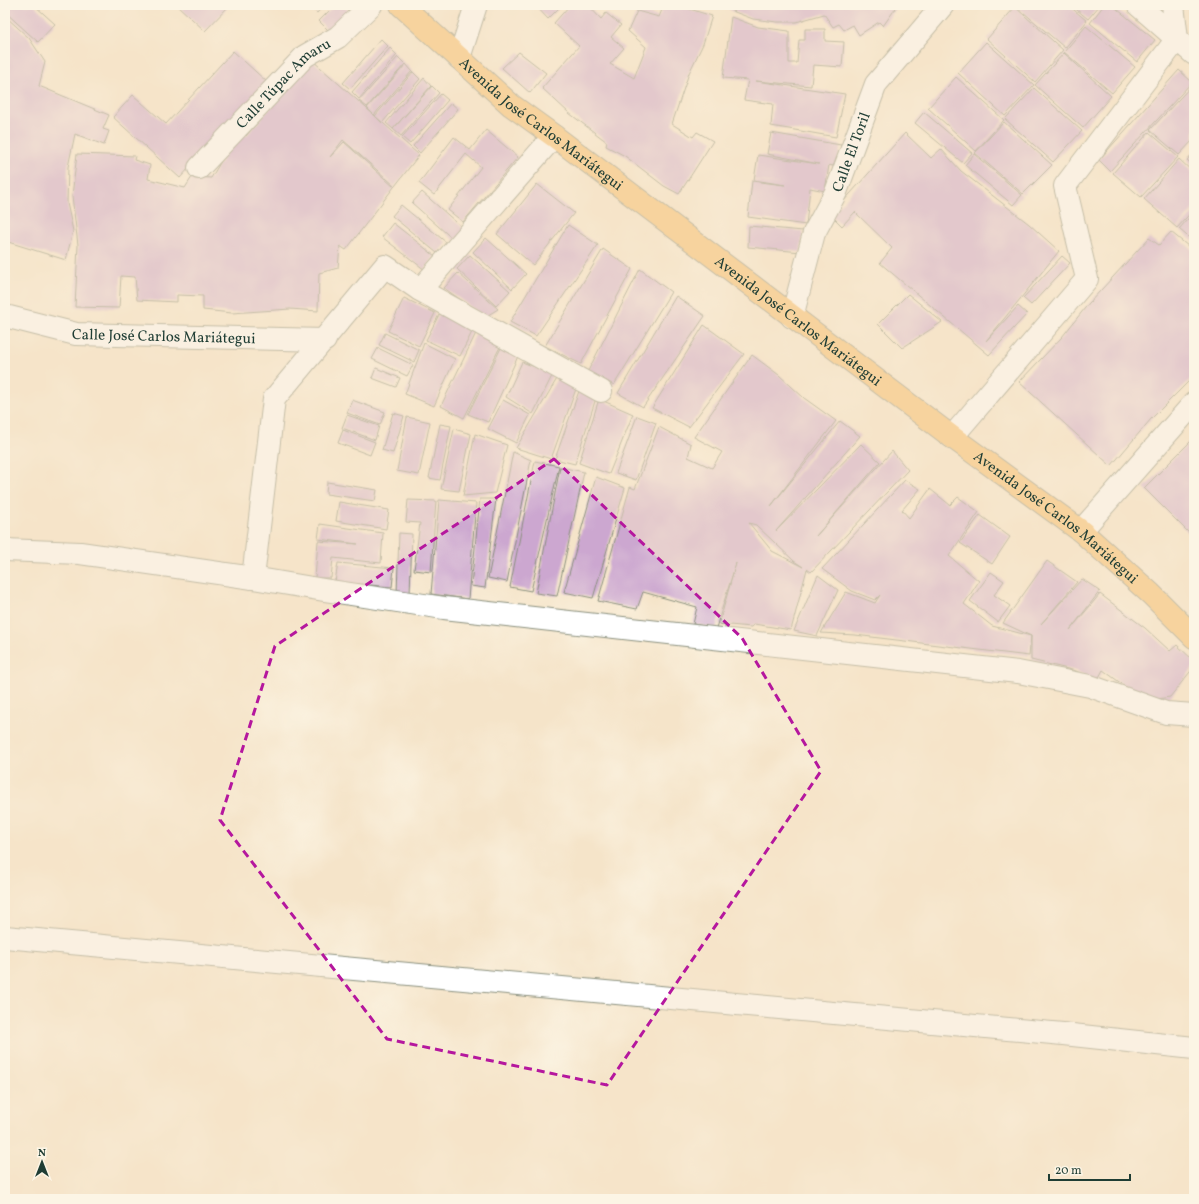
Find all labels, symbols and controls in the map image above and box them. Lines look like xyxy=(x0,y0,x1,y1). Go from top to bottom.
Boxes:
street label: Calle Túpac Amaru xyxy=(232,34,335,134)
street label: Avenida José Carlos Mariátegui xyxy=(453,53,627,197)
street label: Calle El Toril xyxy=(828,110,877,195)
street label: Avenida José Carlos Mariátegui xyxy=(710,252,885,392)
street label: Calle José Carlos Mariátegui xyxy=(72,325,256,350)
street label: Avenida José Carlos Mariátegui xyxy=(968,447,1142,589)
north arrow xyxy=(22,1142,62,1182)
text: N xyxy=(38,1146,46,1161)
scale bar xyxy=(1049,1156,1130,1182)
text: 20 m xyxy=(1055,1163,1082,1179)

